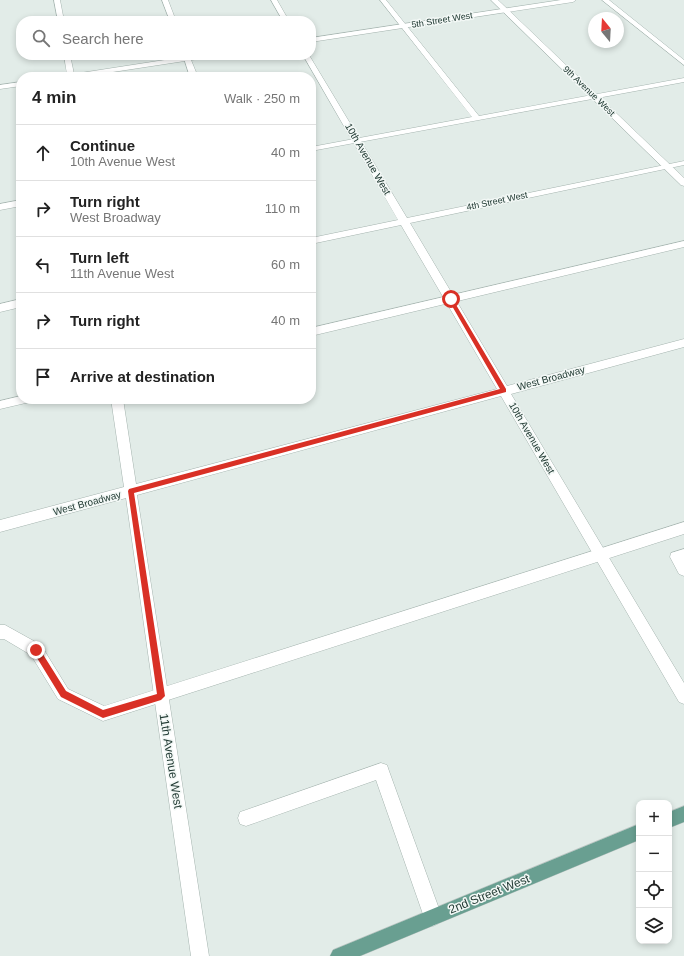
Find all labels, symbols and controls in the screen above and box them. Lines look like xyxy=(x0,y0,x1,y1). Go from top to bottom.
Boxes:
street label: 5th Street West xyxy=(411,10,474,30)
north arrow xyxy=(588,12,624,48)
search box xyxy=(16,16,316,60)
icon: search xyxy=(30,27,52,49)
text: Search here xyxy=(62,30,144,47)
street label: 9th Avenue West xyxy=(561,64,617,118)
text: 4 min xyxy=(32,88,76,107)
text: Walk · 250 m xyxy=(224,91,300,106)
street label: 10th Avenue West xyxy=(343,121,393,197)
text: Continue xyxy=(70,137,135,154)
icon: ahead xyxy=(32,142,54,164)
text: 40 m xyxy=(271,145,300,160)
text: 10th Avenue West xyxy=(70,154,175,169)
street label: 4th Street West xyxy=(466,190,529,212)
text: Turn right xyxy=(70,193,140,210)
icon: right xyxy=(32,198,54,220)
text: 110 m xyxy=(265,201,300,216)
text: West Broadway xyxy=(70,210,161,225)
text: Turn left xyxy=(70,249,129,266)
icon: left xyxy=(32,254,54,276)
text: 60 m xyxy=(271,257,300,272)
text: 11th Avenue West xyxy=(70,266,174,281)
route start xyxy=(442,290,460,308)
icon: right xyxy=(32,310,54,332)
text: Turn right xyxy=(70,312,140,329)
text: 40 m xyxy=(271,313,300,328)
street label: West Broadway xyxy=(516,364,586,392)
icon: arrive xyxy=(32,366,54,388)
text: Arrive at destination xyxy=(70,368,215,385)
street label: 10th Avenue West xyxy=(507,400,557,476)
street label: West Broadway xyxy=(52,489,122,517)
route end xyxy=(27,641,45,659)
street label: 11th Avenue West xyxy=(157,712,186,810)
map controls xyxy=(636,800,672,944)
button: + xyxy=(636,800,672,836)
button: − xyxy=(636,836,672,872)
street label: 2nd Street West xyxy=(447,871,532,917)
button: locate xyxy=(636,872,672,908)
button: layers xyxy=(636,908,672,944)

